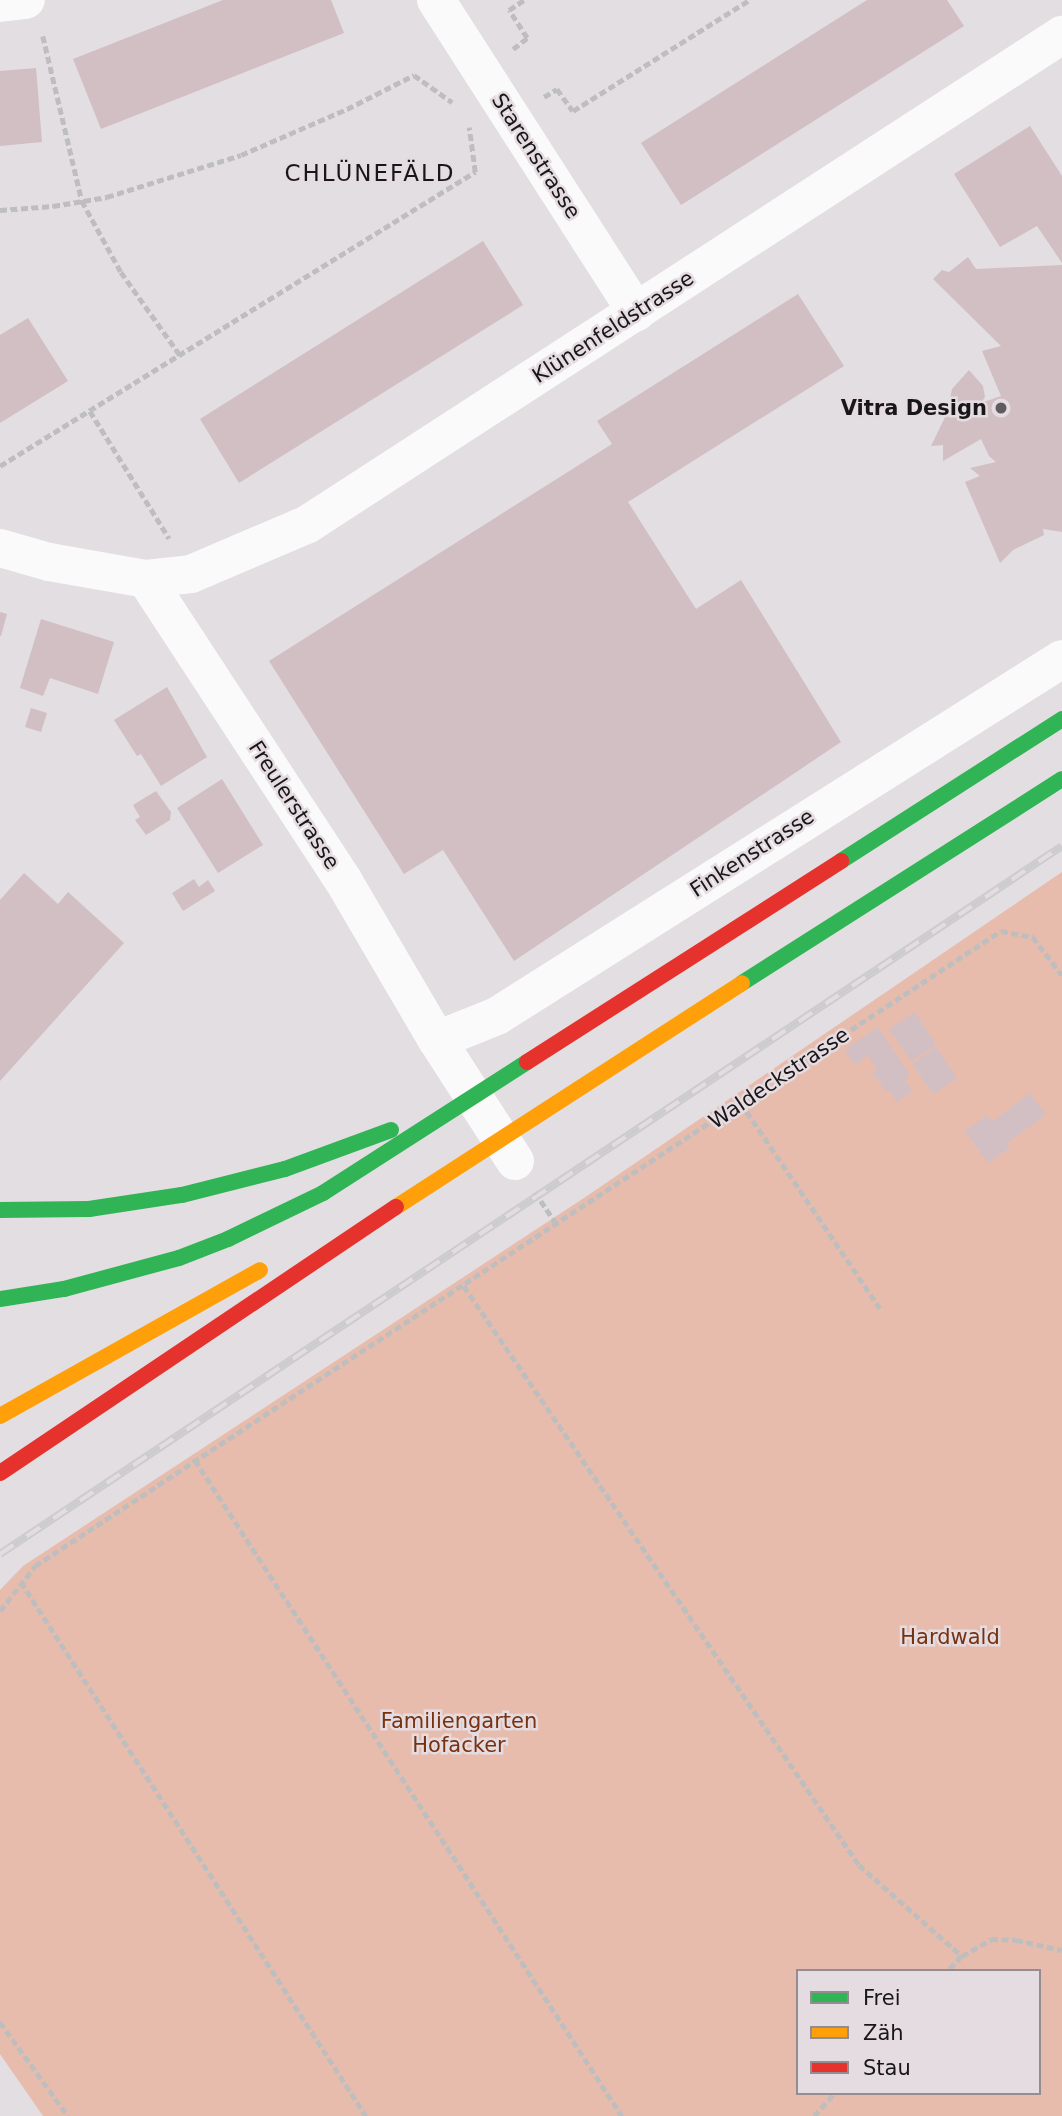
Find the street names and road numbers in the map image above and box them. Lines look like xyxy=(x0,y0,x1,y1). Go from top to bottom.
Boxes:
street label: Starenstrasse xyxy=(486,89,586,223)
street label: Klünenfeldstrasse xyxy=(528,265,698,389)
street label: Freulerstrasse xyxy=(243,736,345,874)
street label: Finkenstrasse xyxy=(685,804,819,902)
street label: Waldeckstrasse xyxy=(704,1022,854,1134)

